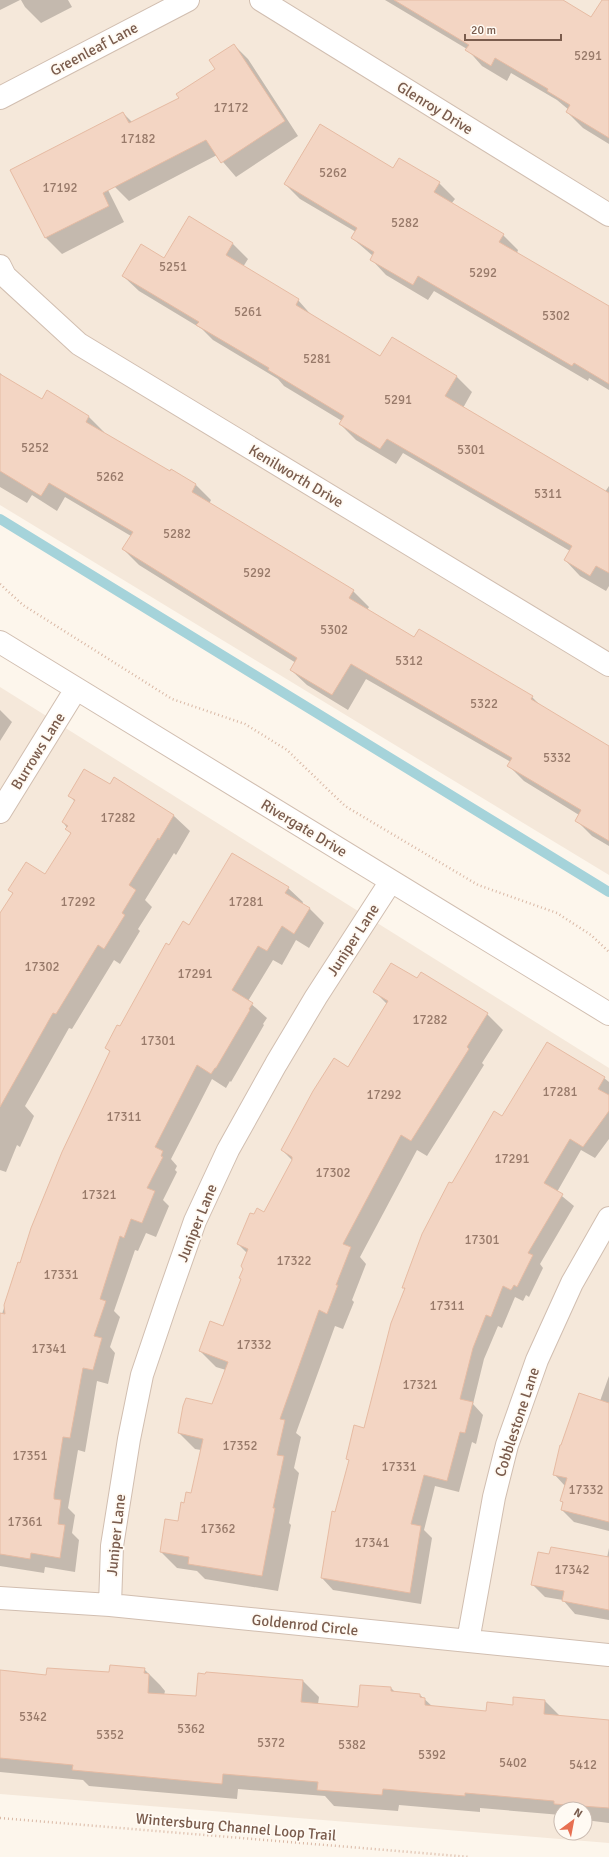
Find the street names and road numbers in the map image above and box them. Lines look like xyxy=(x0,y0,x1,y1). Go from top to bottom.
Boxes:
street label: Greenleaf Lane xyxy=(47,18,141,80)
street label: Glenroy Drive xyxy=(394,78,476,138)
street label: Kenilworth Drive xyxy=(245,441,347,511)
street label: Burrows Lane xyxy=(7,709,69,793)
street label: Rivergate Drive xyxy=(258,795,350,861)
street label: Juniper Lane xyxy=(323,901,383,979)
street label: Juniper Lane xyxy=(173,1181,221,1265)
street label: Cobblestone Lane xyxy=(491,1365,543,1479)
street label: Juniper Lane xyxy=(103,1493,129,1577)
street label: Goldenrod Circle xyxy=(251,1610,359,1640)
street label: Wintersburg Channel Loop Trail xyxy=(135,1809,337,1845)

